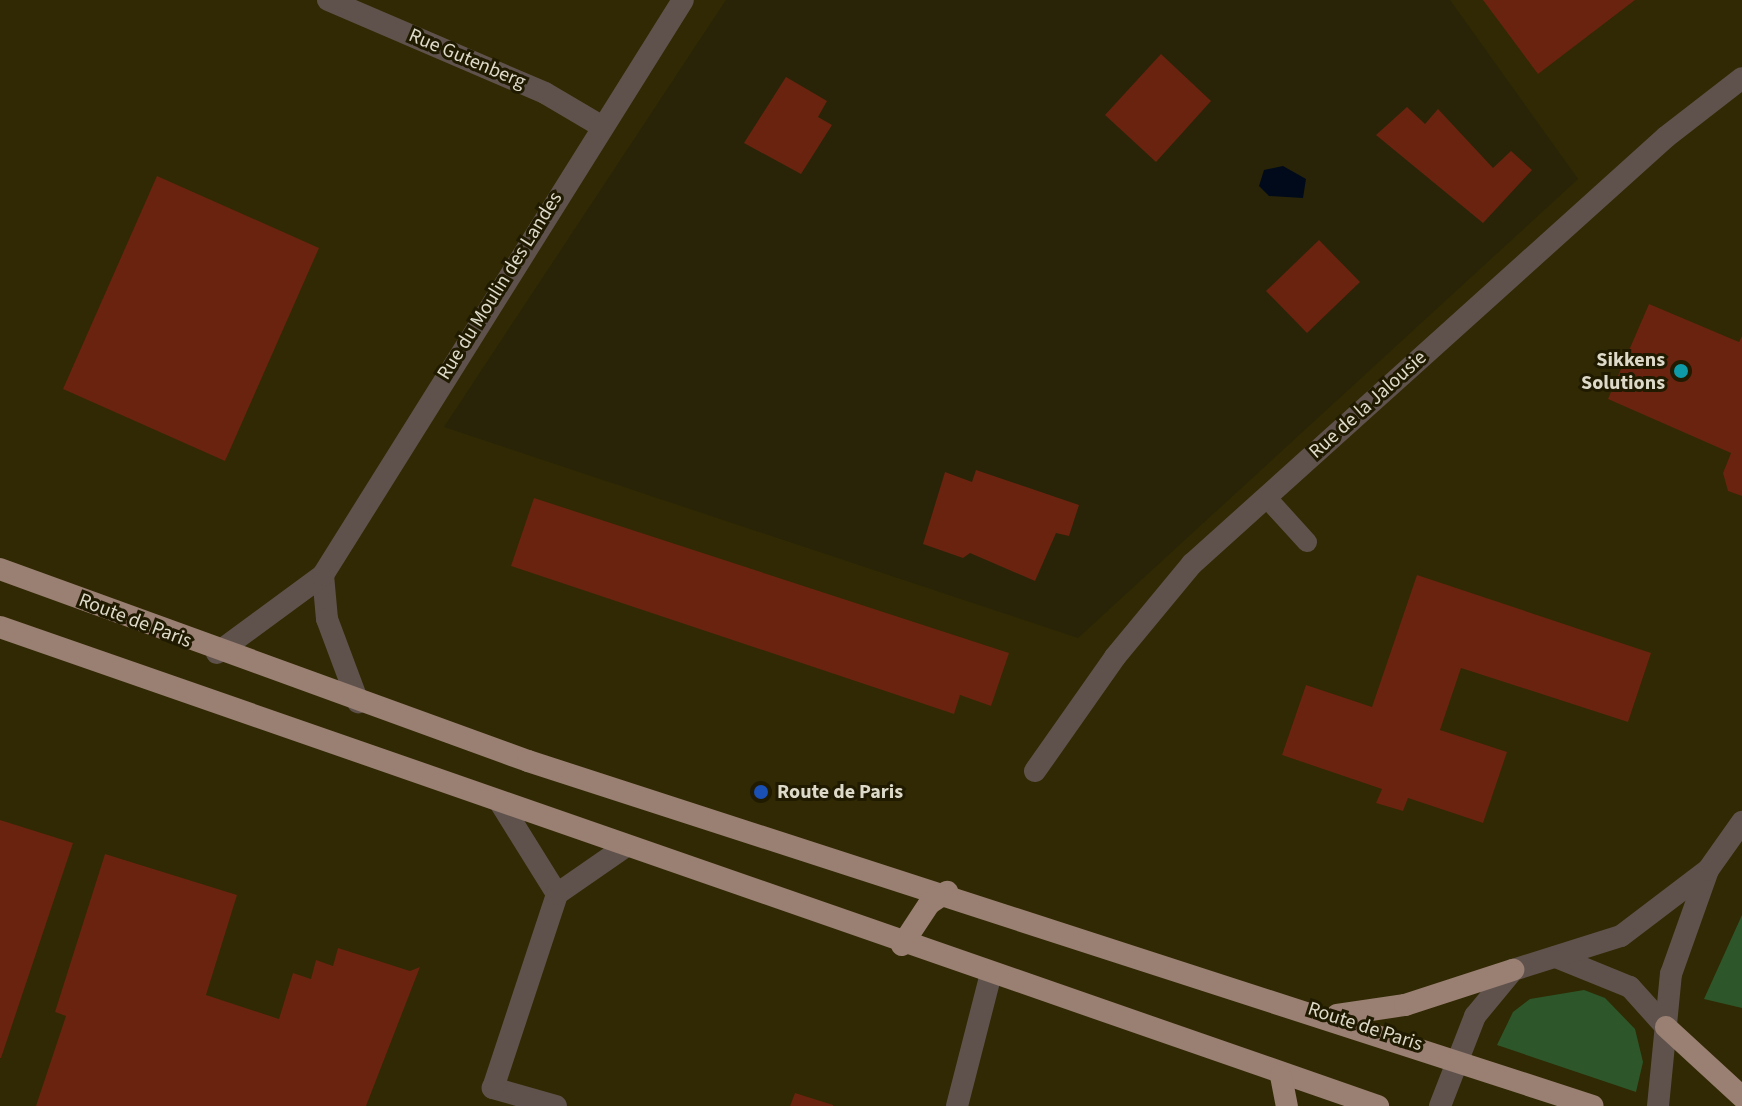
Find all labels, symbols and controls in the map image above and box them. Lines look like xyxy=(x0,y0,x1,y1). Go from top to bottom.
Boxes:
street label: Rue Gutenberg xyxy=(405,24,529,94)
street label: Rue du Moulin des Landes xyxy=(432,188,568,384)
street label: Rue de la Jalousie xyxy=(1304,346,1432,464)
place label: Sikkens Solutions xyxy=(1581,348,1665,395)
marker: Sikkens Solutions xyxy=(1672,362,1690,380)
street label: Route de Paris xyxy=(75,588,195,654)
place label: Route de Paris xyxy=(777,780,903,804)
marker: Route de Paris xyxy=(752,783,770,801)
street label: Route de Paris xyxy=(1305,997,1425,1057)

